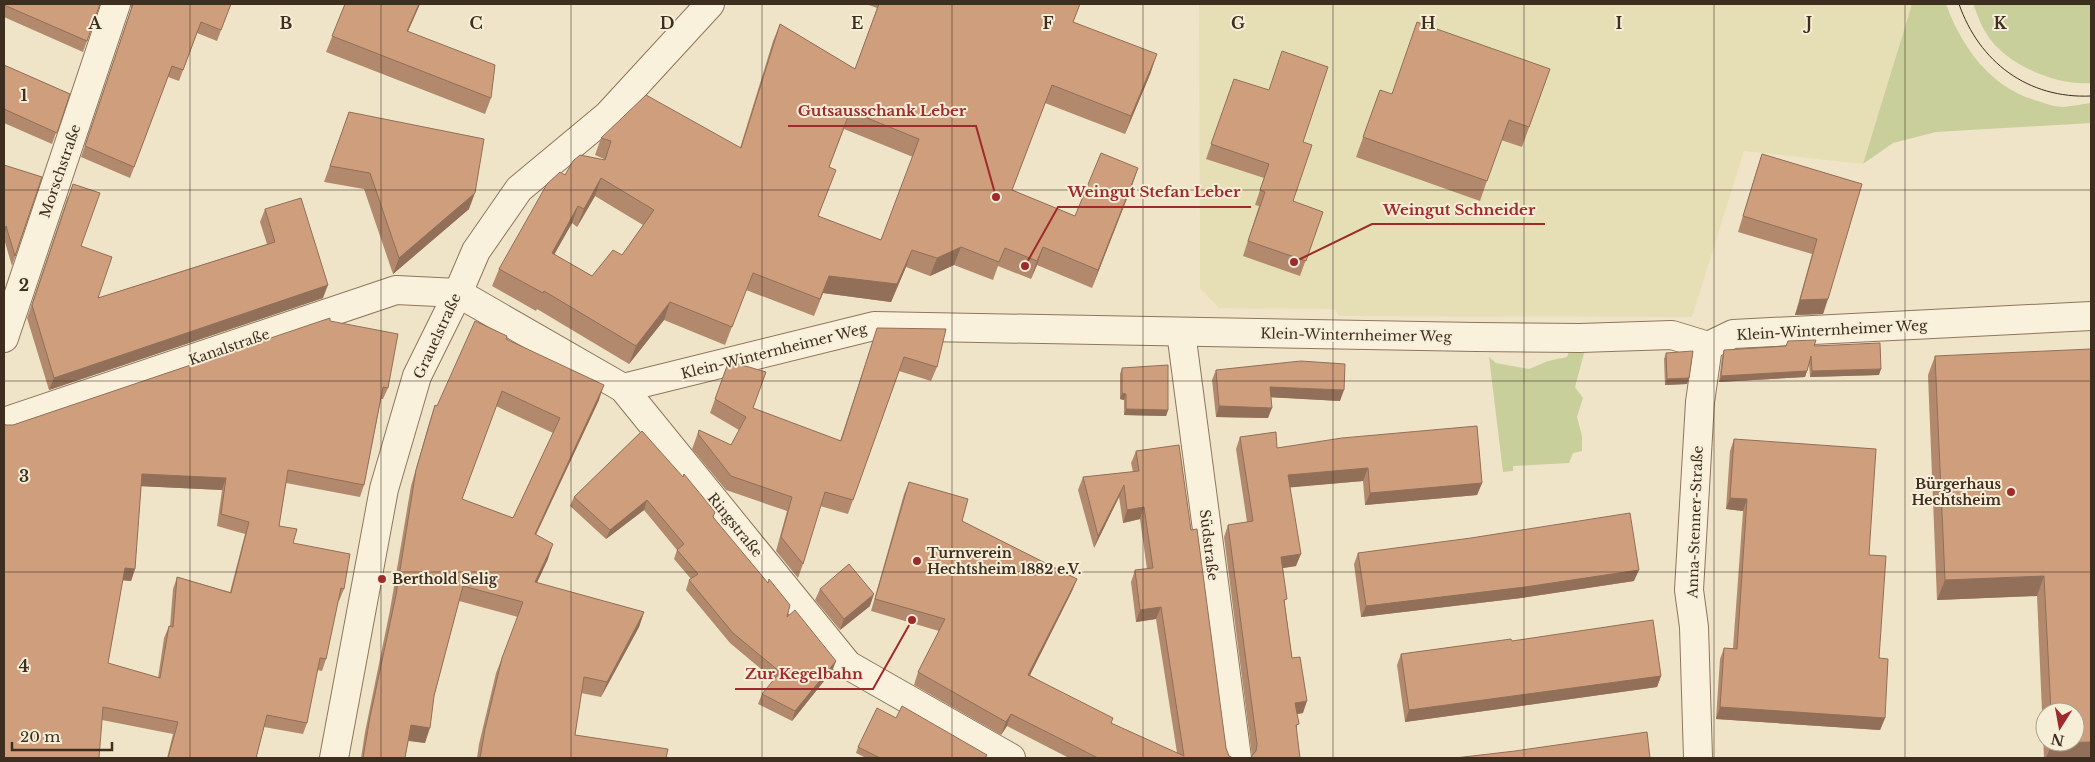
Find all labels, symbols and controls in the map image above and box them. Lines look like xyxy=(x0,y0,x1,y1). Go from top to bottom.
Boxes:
text: A xyxy=(88,13,103,33)
text: B xyxy=(280,13,293,33)
text: C xyxy=(469,13,483,33)
text: D xyxy=(660,13,674,33)
text: E xyxy=(851,13,863,33)
text: F xyxy=(1042,13,1054,33)
text: G xyxy=(1231,13,1245,33)
text: H xyxy=(1420,13,1436,33)
text: I xyxy=(1616,13,1623,33)
text: J xyxy=(1803,13,1812,33)
text: K xyxy=(1993,13,2007,33)
text: 1 xyxy=(21,85,28,105)
callout: Gutsausschank Leber xyxy=(788,96,976,126)
text: Gutsausschank Leber xyxy=(798,101,967,120)
street label: Morschstraße xyxy=(36,122,84,220)
callout: Weingut Stefan Leber xyxy=(1058,177,1251,207)
text: Weingut Stefan Leber xyxy=(1067,182,1241,201)
callout: Weingut Schneider xyxy=(1372,194,1545,224)
text: Weingut Schneider xyxy=(1382,200,1536,219)
text: 2 xyxy=(19,275,29,295)
street label: Grauelstraße xyxy=(409,290,465,382)
street label: Klein-Winternheimer Weg xyxy=(1736,316,1929,344)
street label: Klein-Winternheimer Weg xyxy=(679,319,870,383)
street label: Klein-Winternheimer Weg xyxy=(1260,324,1452,346)
street label: Kanalstraße xyxy=(186,325,272,369)
street label: Anna-Stenner-Straße xyxy=(1683,445,1707,600)
text: 3 xyxy=(19,466,29,486)
place label: Bürgerhaus Hechtsheim xyxy=(1911,475,2002,509)
marker: Bürgerhaus Hechtsheim xyxy=(2005,486,2017,498)
street label: Ringstraße xyxy=(704,489,766,561)
street label: Südstraße xyxy=(1196,508,1222,582)
place label: Turnverein Hechtsheim 1882 e.V. xyxy=(927,544,1081,578)
marker: Turnverein Hechtsheim 1882 e.V. xyxy=(911,555,923,567)
place label: Berthold Selig xyxy=(392,570,498,588)
marker: Berthold Selig xyxy=(376,573,388,585)
text: 4 xyxy=(19,656,29,676)
callout: Zur Kegelbahn xyxy=(735,659,873,689)
text: Zur Kegelbahn xyxy=(745,664,863,683)
north arrow xyxy=(2035,702,2085,752)
scale bar xyxy=(12,720,112,752)
text: 20 m xyxy=(20,727,60,746)
text: N xyxy=(2049,730,2066,750)

